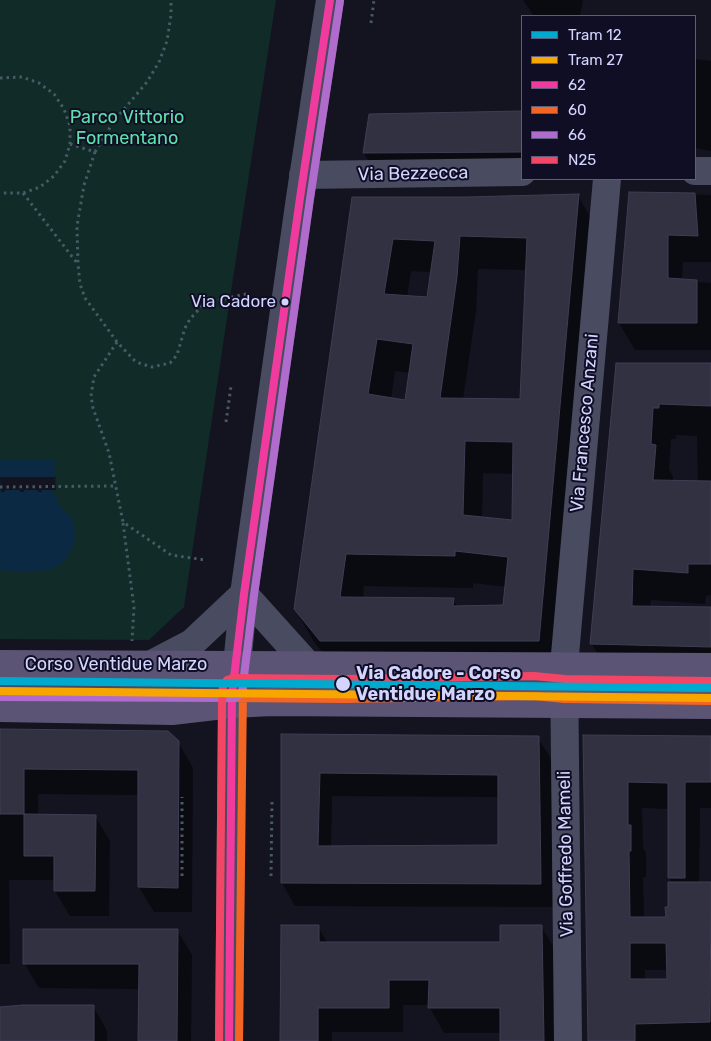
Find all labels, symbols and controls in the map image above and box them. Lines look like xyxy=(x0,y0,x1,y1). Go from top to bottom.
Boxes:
legend xyxy=(521,15,696,180)
text: Tram 12 xyxy=(568,26,622,44)
text: Tram 27 xyxy=(568,51,623,69)
text: 62 xyxy=(568,76,586,94)
text: 60 xyxy=(568,101,587,119)
park label: Parco Vittorio Formentano xyxy=(70,107,184,150)
text: 66 xyxy=(568,126,586,144)
text: N25 xyxy=(568,151,596,169)
street label: Via Bezzecca xyxy=(358,162,468,186)
place label: Via Cadore xyxy=(191,292,276,312)
marker: Via Cadore xyxy=(280,297,290,307)
street label: Via Francesco Anzani xyxy=(566,333,604,513)
street label: Corso Ventidue Marzo xyxy=(25,654,207,676)
place label: Via Cadore - Corso Ventidue Marzo xyxy=(356,663,521,706)
marker: Via Cadore - Corso Ventidue Marzo xyxy=(334,675,352,693)
street label: Via Goffredo Mameli xyxy=(554,771,578,937)

